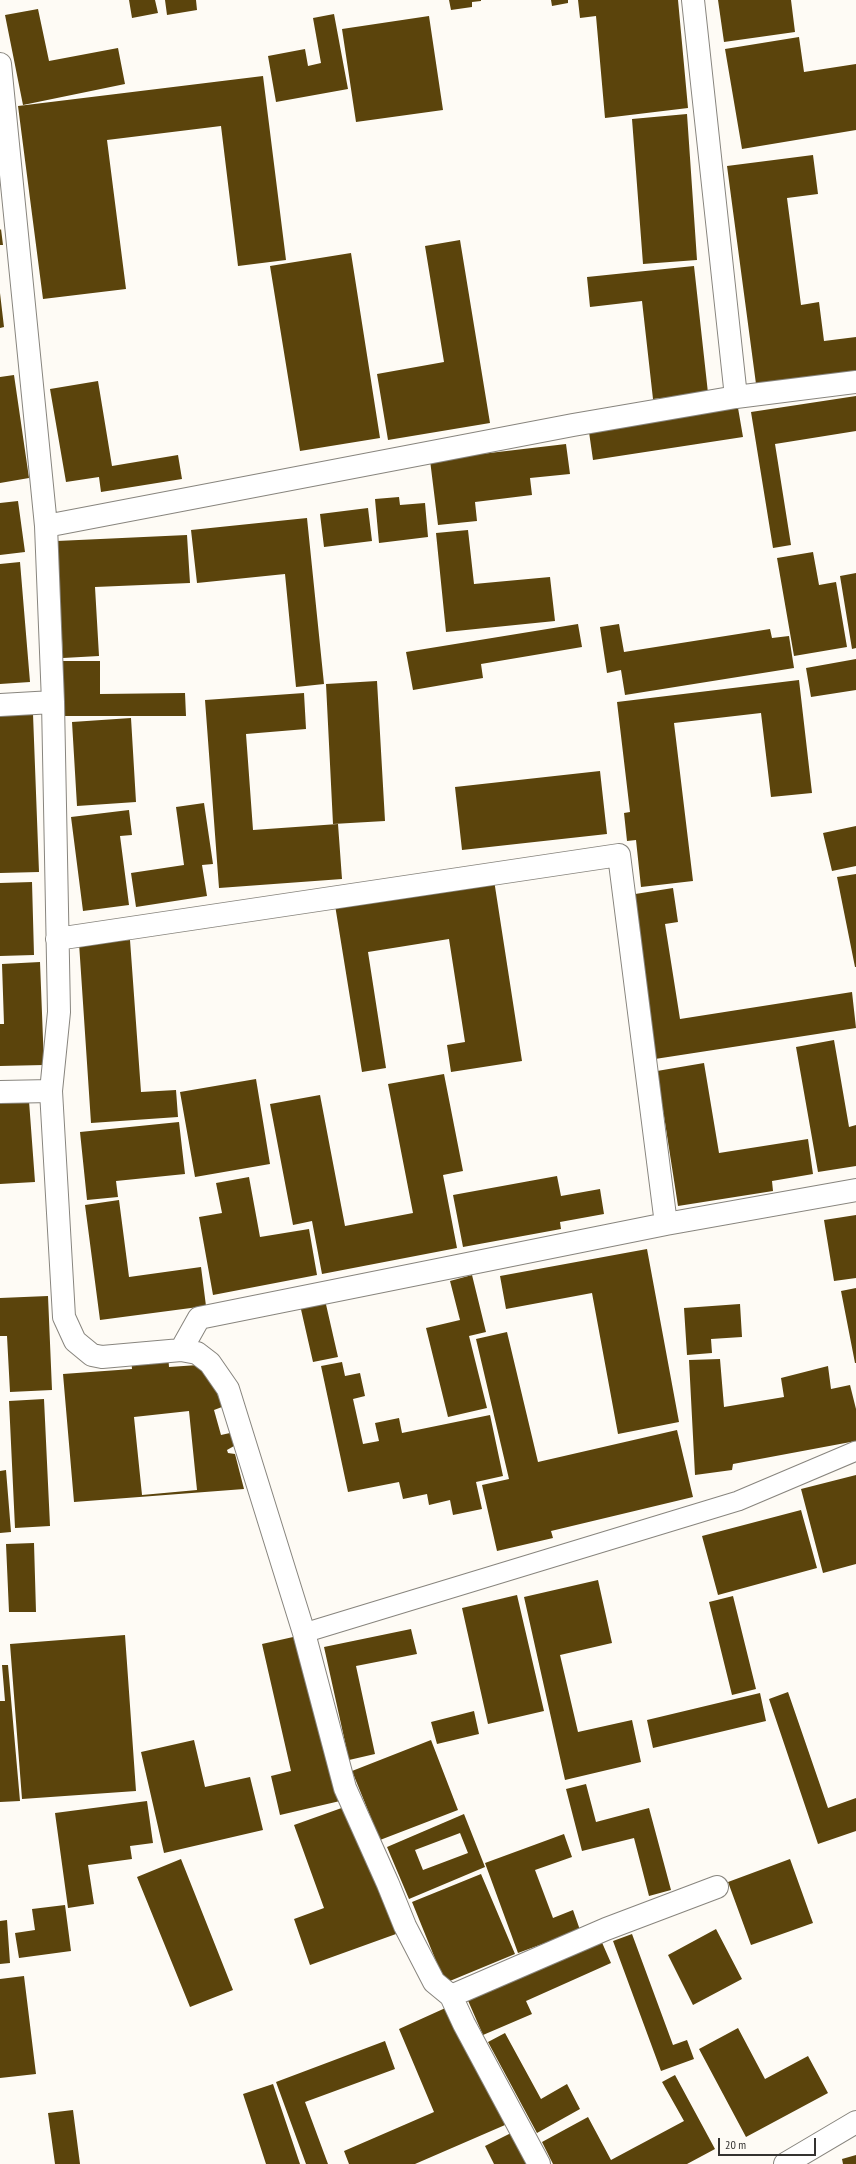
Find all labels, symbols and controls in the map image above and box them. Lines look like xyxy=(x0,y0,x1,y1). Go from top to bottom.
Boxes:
scale bar xyxy=(720,2130,818,2156)
text: 20 m xyxy=(725,2137,746,2152)

